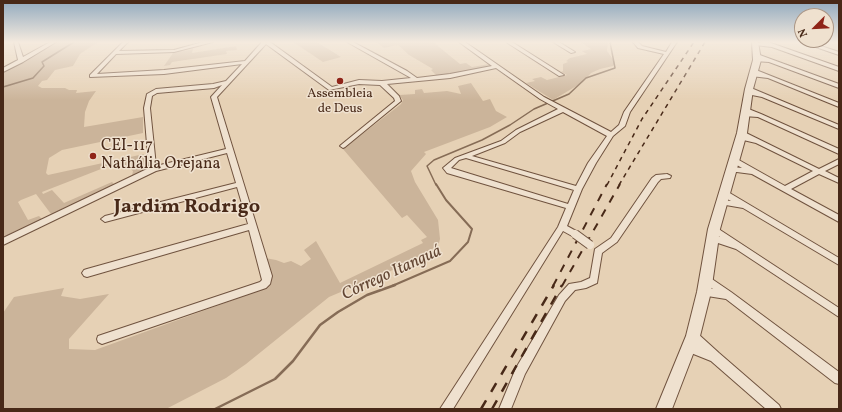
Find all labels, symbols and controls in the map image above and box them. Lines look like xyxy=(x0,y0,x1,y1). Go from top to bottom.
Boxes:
north arrow xyxy=(794,8,834,48)
text: N xyxy=(795,26,812,39)
marker: Assembleia de Deus xyxy=(335,76,345,86)
place label: Assembleia de Deus xyxy=(307,87,373,118)
place label: CEI-117 Nathália Orejana xyxy=(101,137,220,175)
marker: CEI-117 Nathália Orejana xyxy=(88,151,98,161)
district label: Jardim Rodrigo xyxy=(114,196,260,220)
water label: Córrego Itanguá xyxy=(339,242,445,306)

